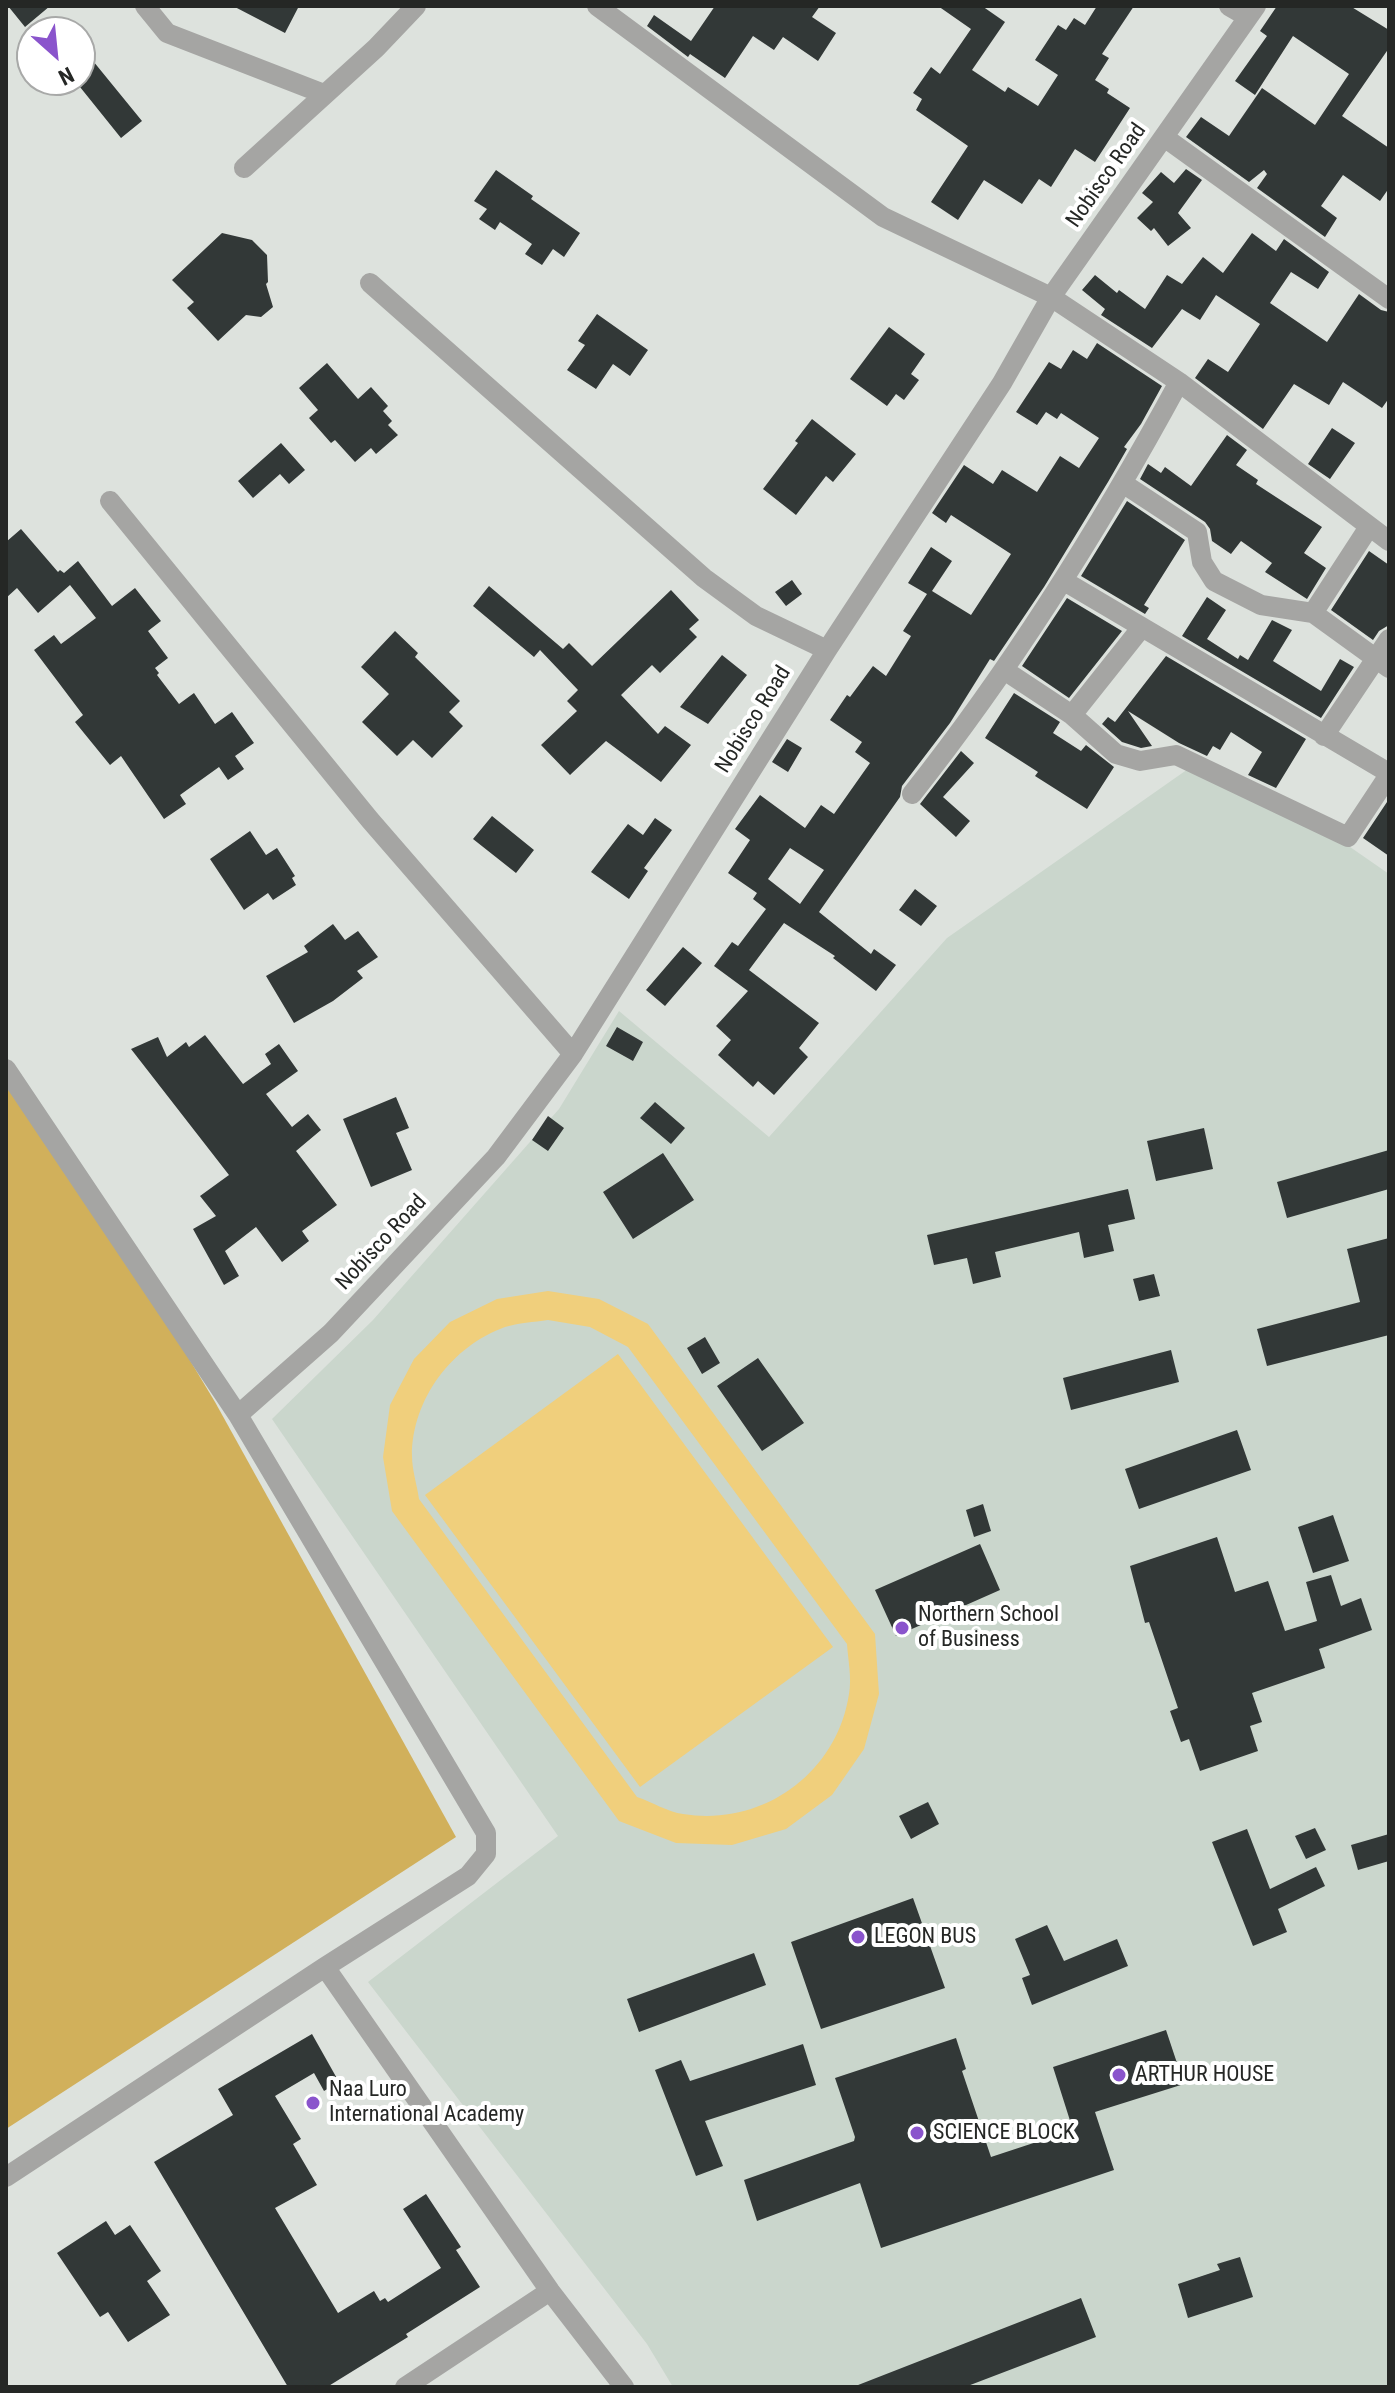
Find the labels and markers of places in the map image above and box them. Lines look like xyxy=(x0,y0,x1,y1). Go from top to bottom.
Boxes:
place label: Northern School of Business xyxy=(918,1602,1059,1654)
marker: Northern School of Business xyxy=(893,1619,911,1637)
place label: LEGON BUS xyxy=(874,1924,976,1950)
marker: LEGON BUS xyxy=(849,1928,867,1946)
place label: ARTHUR HOUSE xyxy=(1135,2062,1274,2088)
marker: ARTHUR HOUSE xyxy=(1110,2066,1128,2084)
place label: Naa Luro International Academy xyxy=(329,2077,524,2128)
marker: Naa Luro International Academy xyxy=(304,2094,322,2112)
place label: SCIENCE BLOCK xyxy=(933,2120,1075,2146)
marker: SCIENCE BLOCK xyxy=(908,2124,926,2142)

